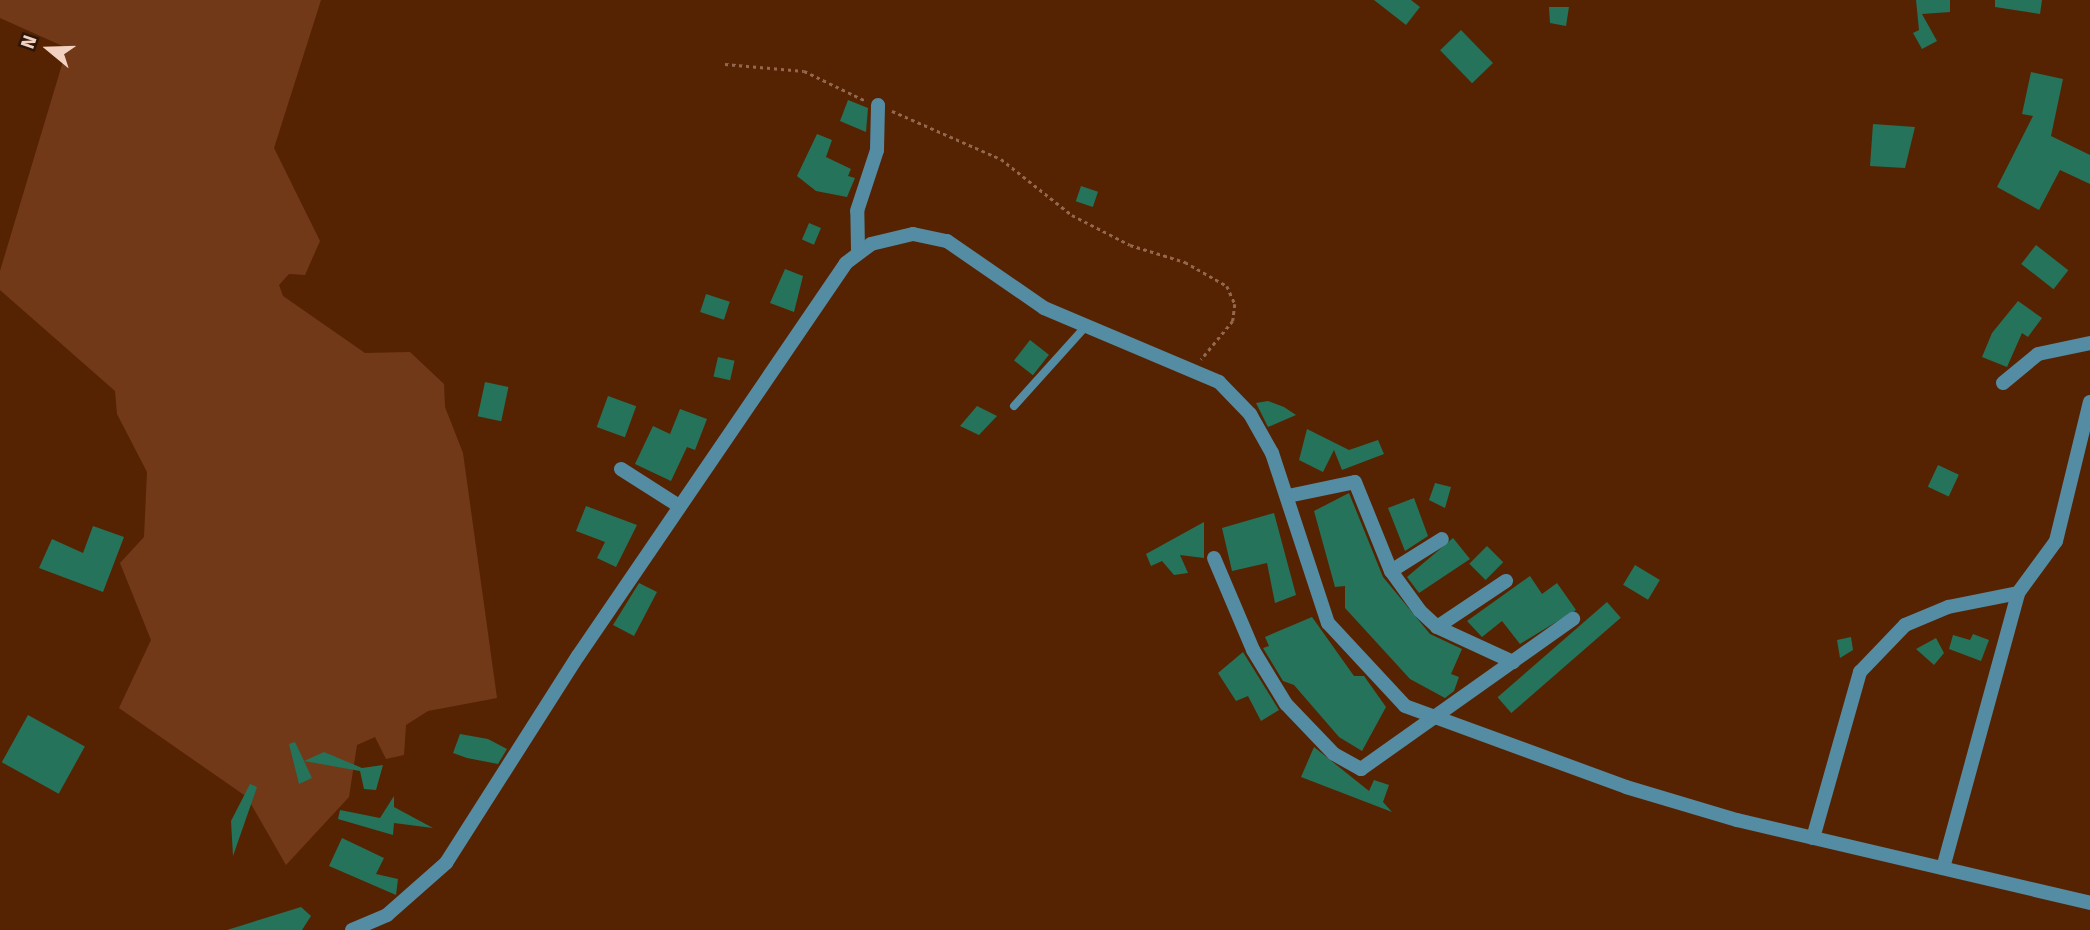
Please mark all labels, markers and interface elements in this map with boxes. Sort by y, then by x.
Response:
north arrow [14,14,84,84]
text: N [16,32,42,52]

